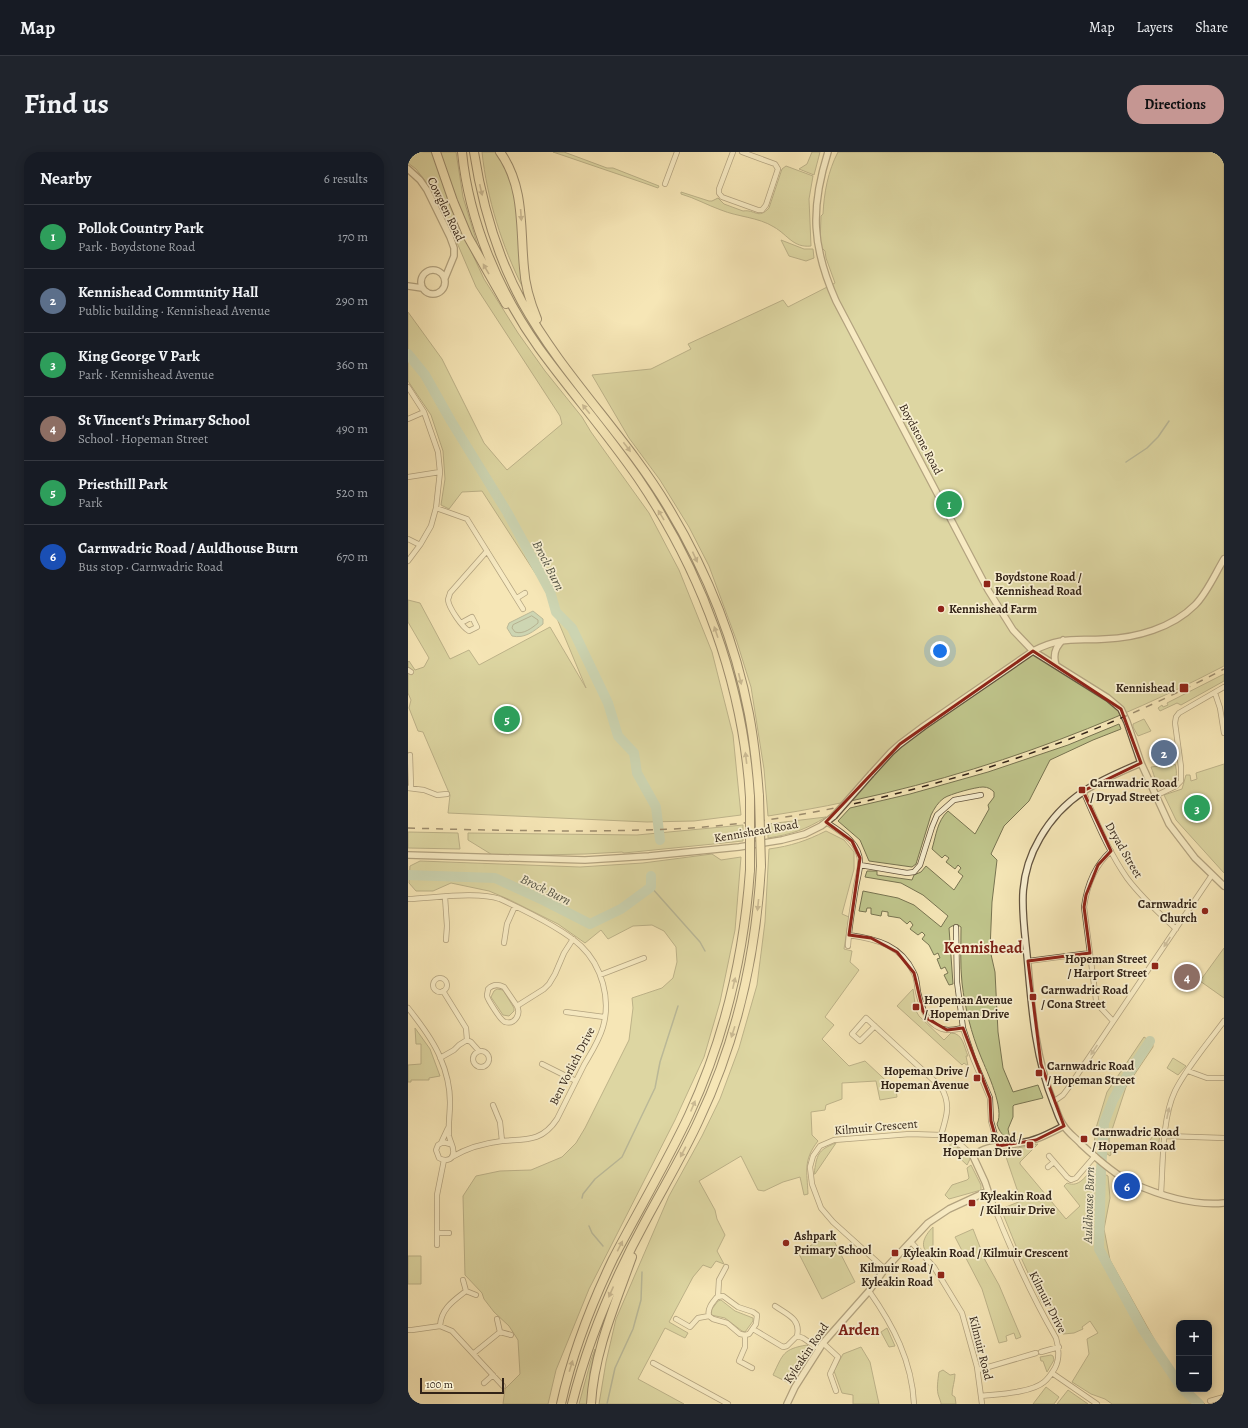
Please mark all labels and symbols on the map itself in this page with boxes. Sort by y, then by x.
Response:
street label: Cowglen Road [424,174,469,244]
one-way arrow [479,184,485,197]
one-way arrow [518,208,525,221]
one-way arrow [482,263,489,275]
street label: Boydstone Road [896,401,947,478]
one-way arrow [581,403,590,414]
one-way arrow [623,441,631,452]
pin: 1 [936,489,962,519]
one-way arrow [658,509,665,521]
water label: Brock Burn [529,537,568,593]
one-way arrow [692,551,698,563]
place label: Boydstone Road / Kennishead Road [995,569,1083,599]
marker: Boydstone Road / Kennishead Road [982,579,992,589]
place label: Kennishead Farm [949,601,1037,617]
marker: Kennishead Farm [936,604,946,614]
one-way arrow [713,626,719,638]
your location [930,641,950,661]
one-way arrow [738,673,744,685]
place label: Kennishead [1116,680,1176,696]
marker: Kennishead [1178,682,1190,694]
pin: 5 [494,704,520,734]
pin: 2 [1151,738,1177,768]
one-way arrow [743,752,749,764]
place label: Carnwadric Road / Dryad Street [1090,775,1178,805]
marker: Carnwadric Road / Dryad Street [1077,785,1087,795]
pin: 3 [1184,793,1210,823]
street label: Kennishead Road [713,816,800,846]
street label: Dryad Street [1101,819,1147,881]
water label: Brock Burn [518,870,574,909]
place label: Carnwadric Church [1138,896,1197,926]
one-way arrow [755,899,761,911]
marker: Carnwadric Church [1200,906,1210,916]
district label: Kennishead [944,937,1023,959]
one-way arrow [1163,937,1171,947]
place label: Hopeman Street / Harport Street [1065,951,1147,981]
marker: Hopeman Street / Harport Street [1150,961,1160,971]
pin: 4 [1174,962,1200,992]
one-way arrow [732,977,738,989]
place label: Carnwadric Road / Cona Street [1041,982,1129,1012]
place label: Hopeman Avenue / Hopeman Drive [924,992,1013,1022]
marker: Carnwadric Road / Cona Street [1028,992,1038,1002]
marker: Hopeman Avenue / Hopeman Drive [911,1002,921,1012]
street label: Ben Vorlich Drive [545,1024,599,1108]
one-way arrow [730,1027,736,1039]
one-way arrow [1090,1044,1098,1055]
place label: Carnwadric Road / Hopeman Street [1047,1058,1135,1088]
place label: Hopeman Drive / Hopeman Avenue [880,1063,969,1093]
marker: Carnwadric Road / Hopeman Street [1034,1068,1044,1078]
marker: Hopeman Drive / Hopeman Avenue [972,1073,982,1083]
one-way arrow [690,1101,696,1112]
one-way arrow [1166,1107,1172,1119]
street label: Kilmuir Crescent [834,1115,918,1139]
place label: Carnwadric Road / Hopeman Road [1092,1124,1180,1154]
place label: Hopeman Road / Hopeman Drive [939,1130,1022,1160]
marker: Carnwadric Road / Hopeman Road [1079,1134,1089,1144]
marker: Hopeman Road / Hopeman Drive [1025,1140,1035,1150]
one-way arrow [679,1146,686,1158]
water label: Auldhouse Burn [1079,1166,1098,1245]
pin: 6 [1114,1171,1140,1201]
place label: Kyleakin Road / Kilmuir Drive [980,1188,1056,1218]
marker: Kyleakin Road / Kilmuir Drive [967,1198,977,1208]
place label: Ashpark Primary School [793,1228,872,1258]
marker: Ashpark Primary School [781,1238,791,1248]
one-way arrow [617,1240,624,1252]
place label: Kyleakin Road / Kilmuir Crescent [903,1245,1068,1261]
marker: Kyleakin Road / Kilmuir Crescent [890,1248,900,1258]
place label: Kilmuir Road / Kyleakin Road [860,1260,934,1290]
street label: Kilmuir Drive [1026,1268,1070,1336]
marker: Kilmuir Road / Kyleakin Road [936,1270,946,1280]
one-way arrow [607,1287,613,1299]
street label: Kilmuir Road [965,1314,997,1382]
street label: Kyleakin Road [780,1319,832,1386]
district label: Arden [837,1319,880,1341]
one-way arrow [568,1360,574,1372]
scale bar [420,1376,504,1395]

